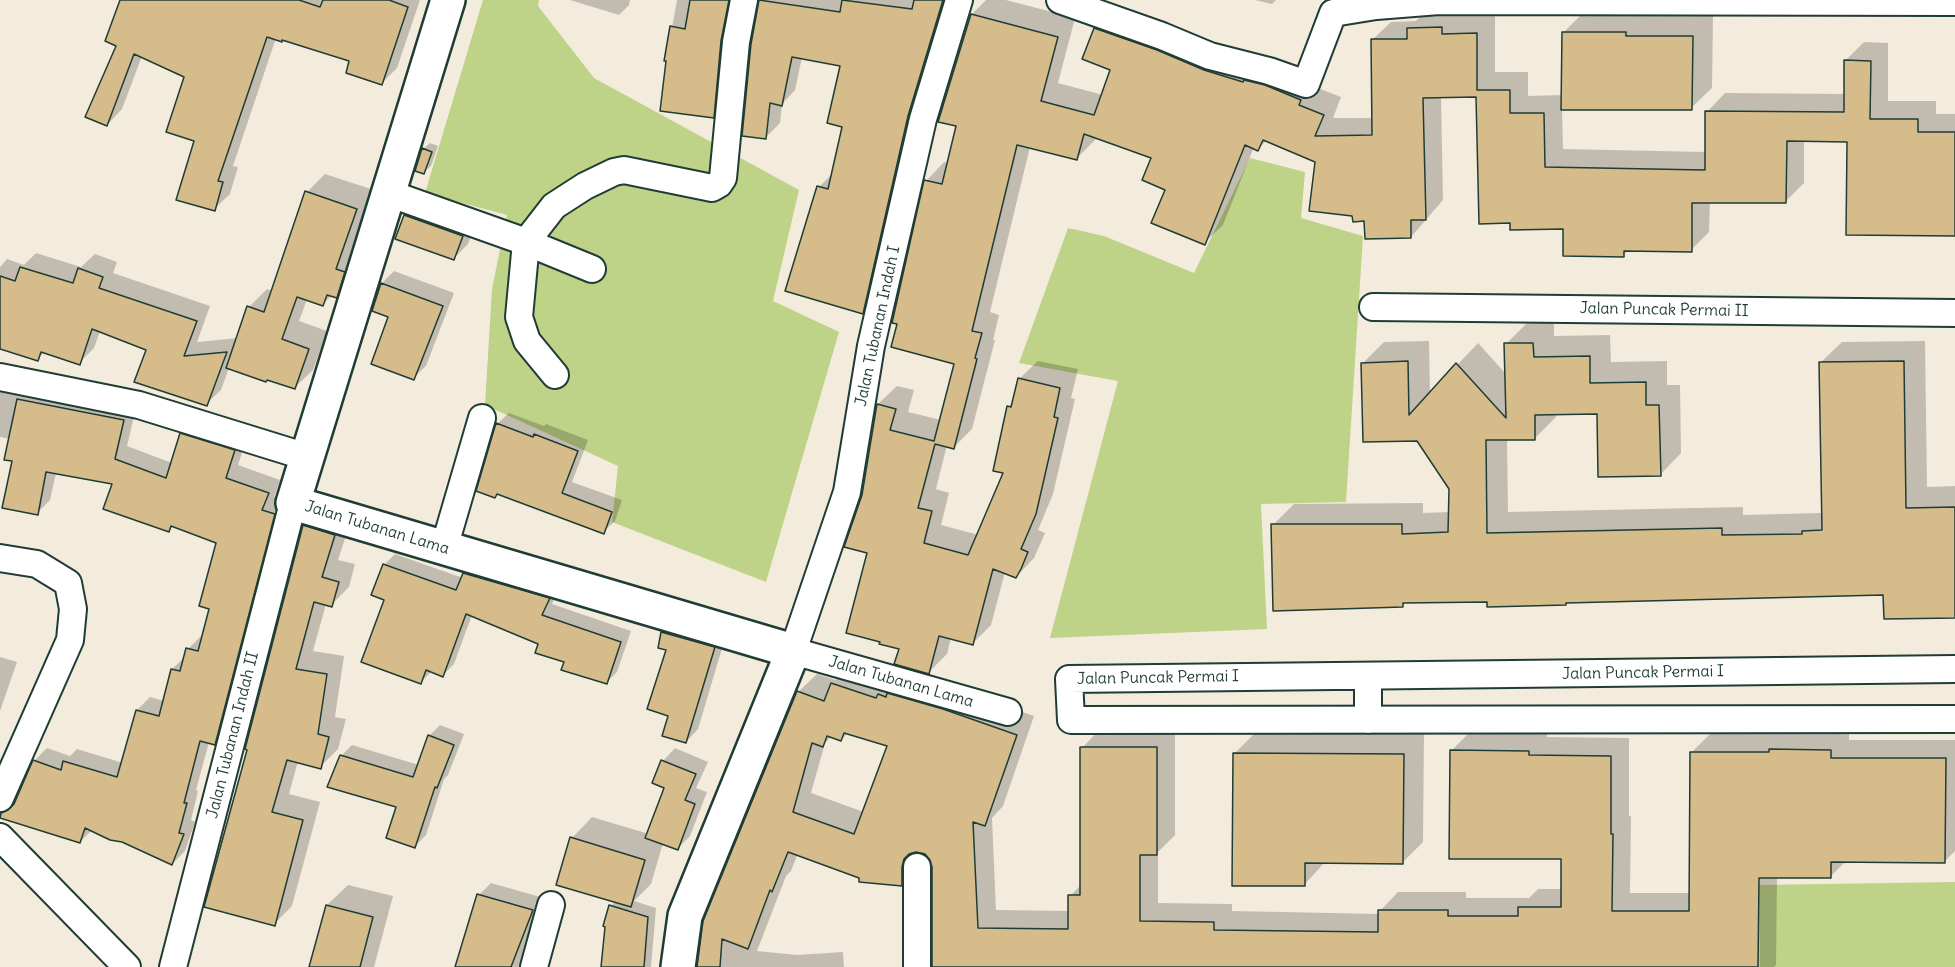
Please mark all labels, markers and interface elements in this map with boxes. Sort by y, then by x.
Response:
street label: Jalan Tubanan Indah I [852,244,904,408]
street label: Jalan Puncak Permai II [1579,299,1749,321]
street label: Jalan Tubanan Lama [302,497,452,559]
street label: Jalan Tubanan Indah II [203,650,263,820]
street label: Jalan Tubanan Lama [826,652,976,712]
street label: Jalan Puncak Permai I [1562,662,1724,684]
street label: Jalan Puncak Permai I [1077,667,1239,689]

